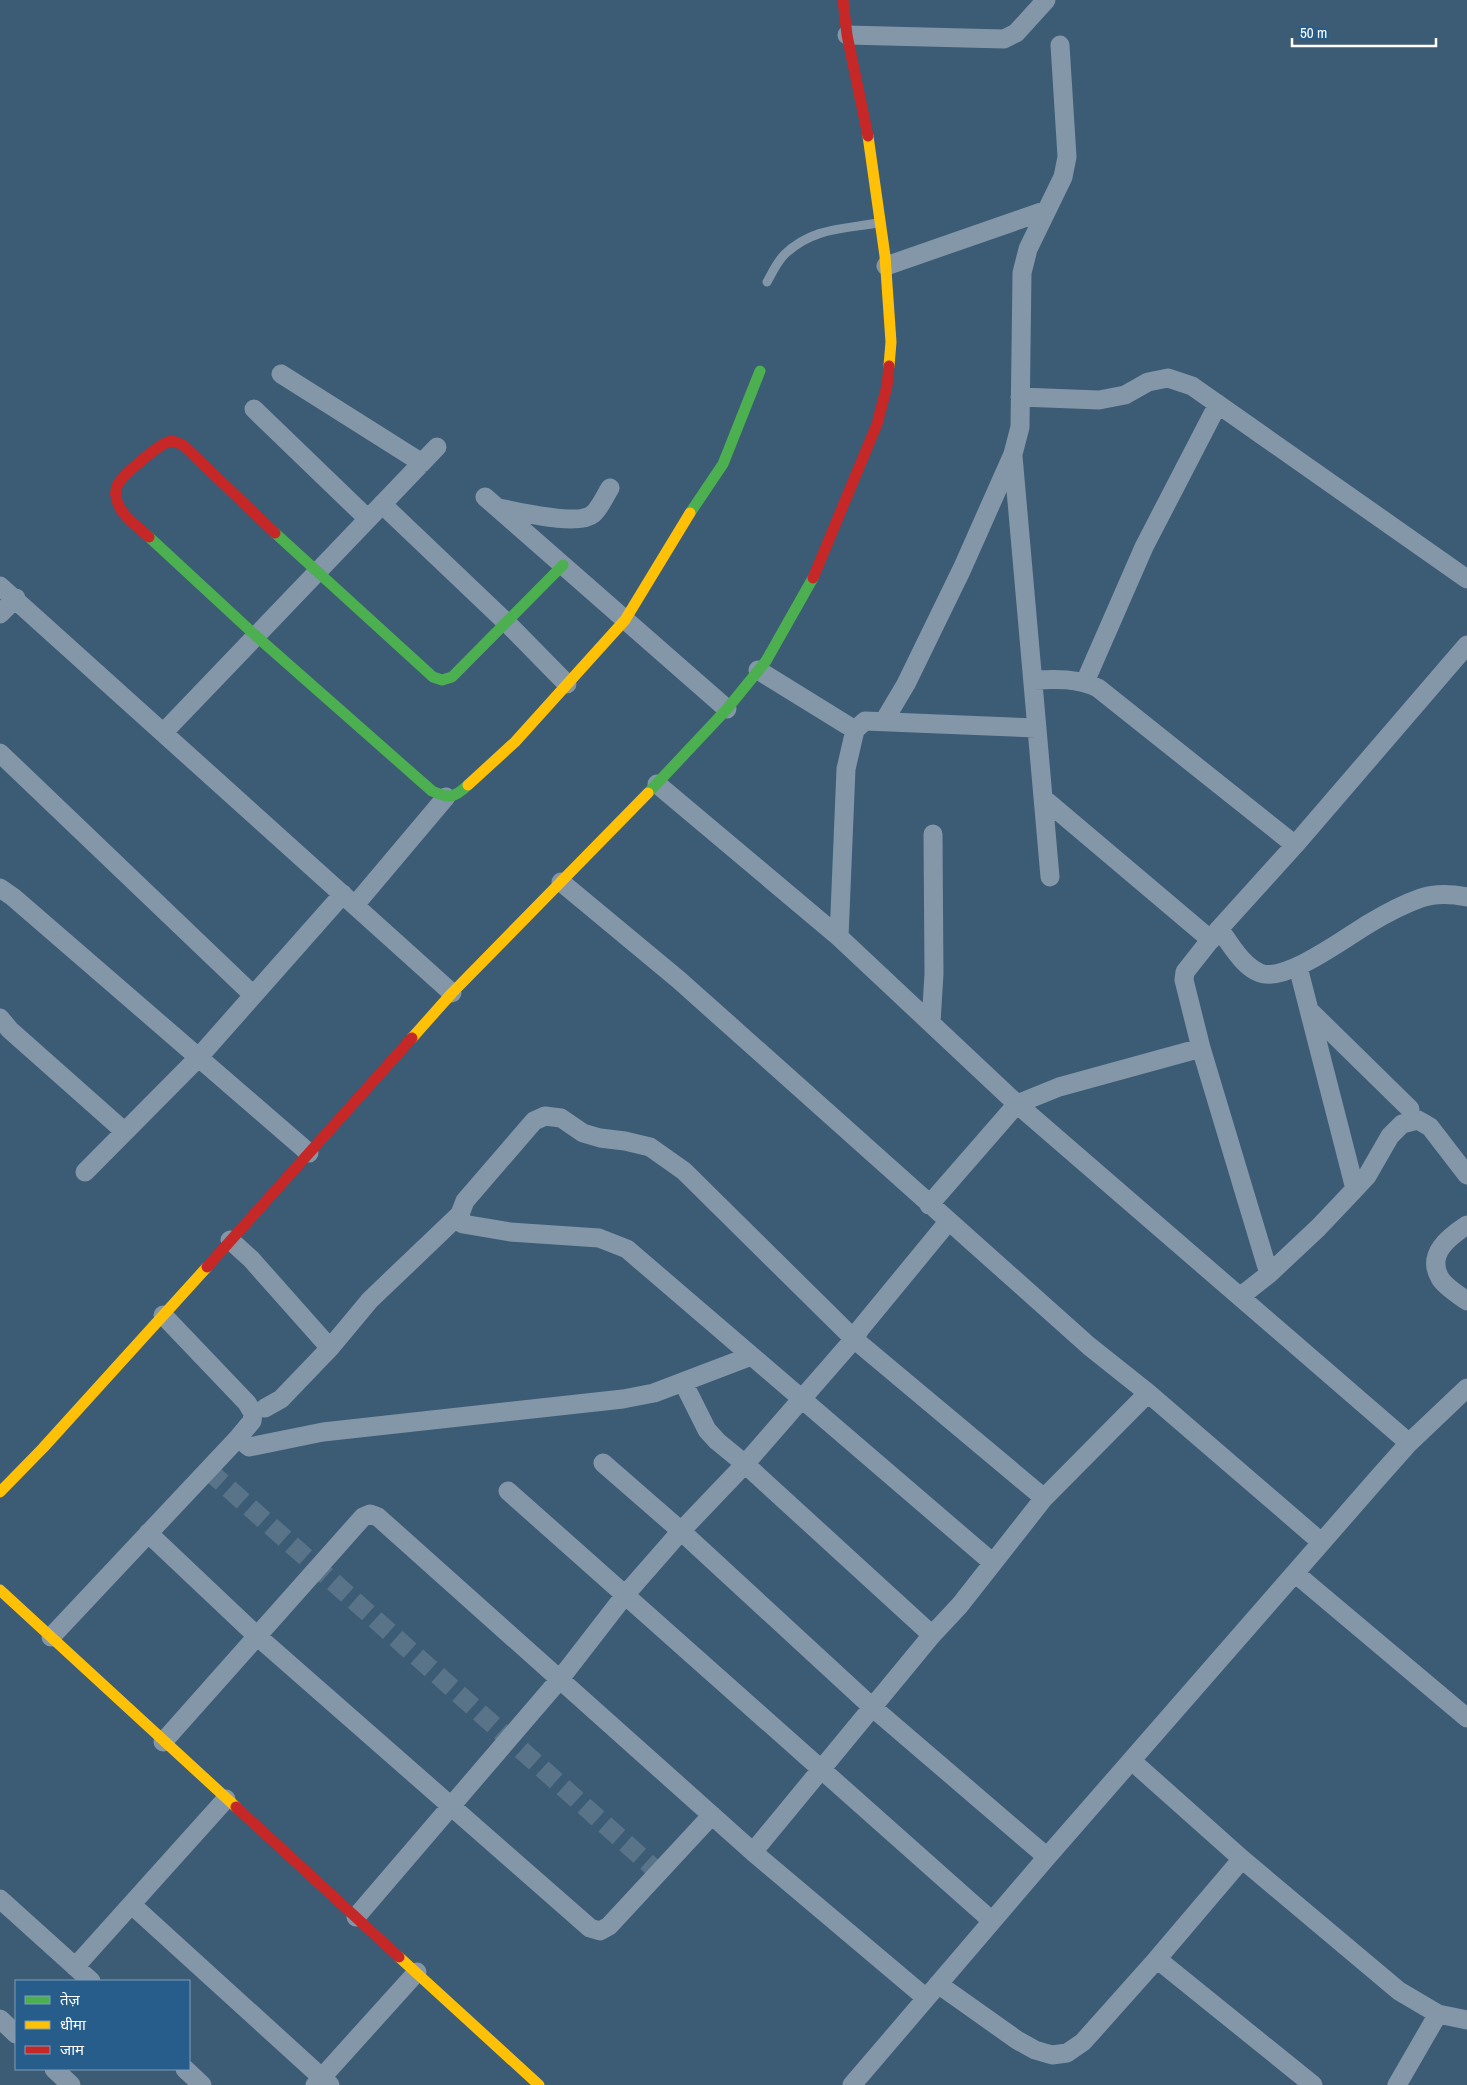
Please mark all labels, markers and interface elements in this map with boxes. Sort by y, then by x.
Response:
scale bar [1292,15,1436,47]
text: 50 m [1300,22,1327,43]
legend [15,1980,190,2070]
text: तेज़ [60,1989,81,2010]
text: धीमा [60,2014,87,2035]
text: जाम [60,2039,85,2060]

